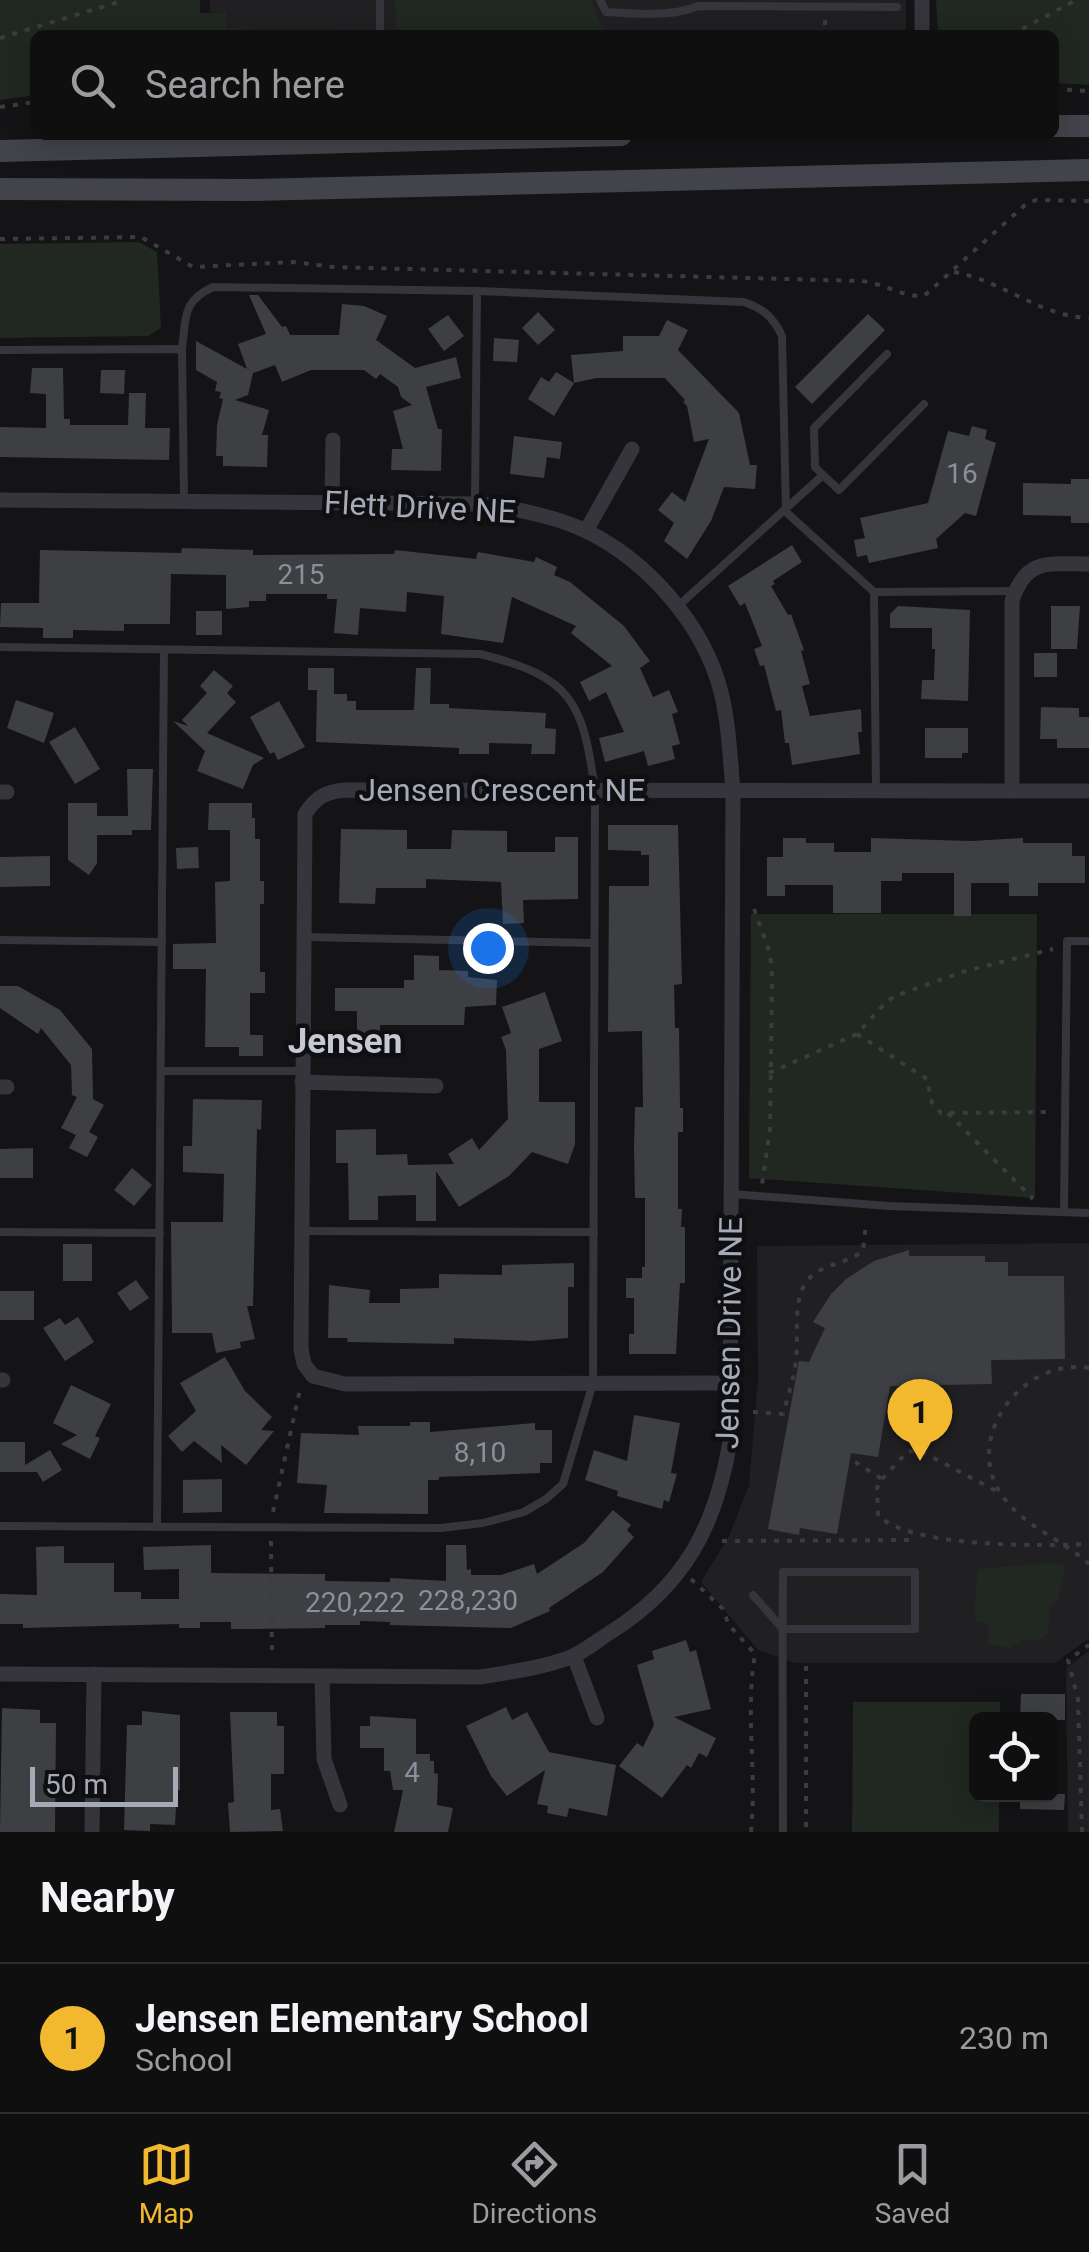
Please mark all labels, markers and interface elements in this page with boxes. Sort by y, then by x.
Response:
search box [30,30,1059,140]
icon: search [65,58,120,113]
text: Search here [145,63,345,107]
house number: 16 [946,457,978,490]
street label: Flett Drive NE [323,483,517,531]
house number: 215 [277,558,325,591]
street label: Jensen Crescent NE [358,771,646,809]
your location [463,923,514,974]
district label: Jensen [288,1021,402,1062]
street label: Jensen Drive NE [708,1217,750,1449]
pin: 1 [888,1378,952,1461]
house number: 8,10 [454,1436,506,1469]
house number: 228,230 [418,1584,518,1617]
house number: 220,222 [305,1586,405,1619]
map controls [969,1712,1059,1802]
button: locate [969,1712,1059,1802]
house number: 4 [404,1756,420,1789]
scale bar [30,1762,178,1806]
text: 50 m [45,1768,108,1801]
text: Nearby [40,1873,175,1922]
text: Jensen Elementary School [135,1997,589,2041]
text: 1 [63,2019,82,2057]
text: 230 m [959,2019,1049,2057]
text: School [135,2041,233,2079]
tab: Map [139,2137,194,2230]
tab: Directions [471,2137,597,2230]
tab: Saved [875,2137,950,2230]

